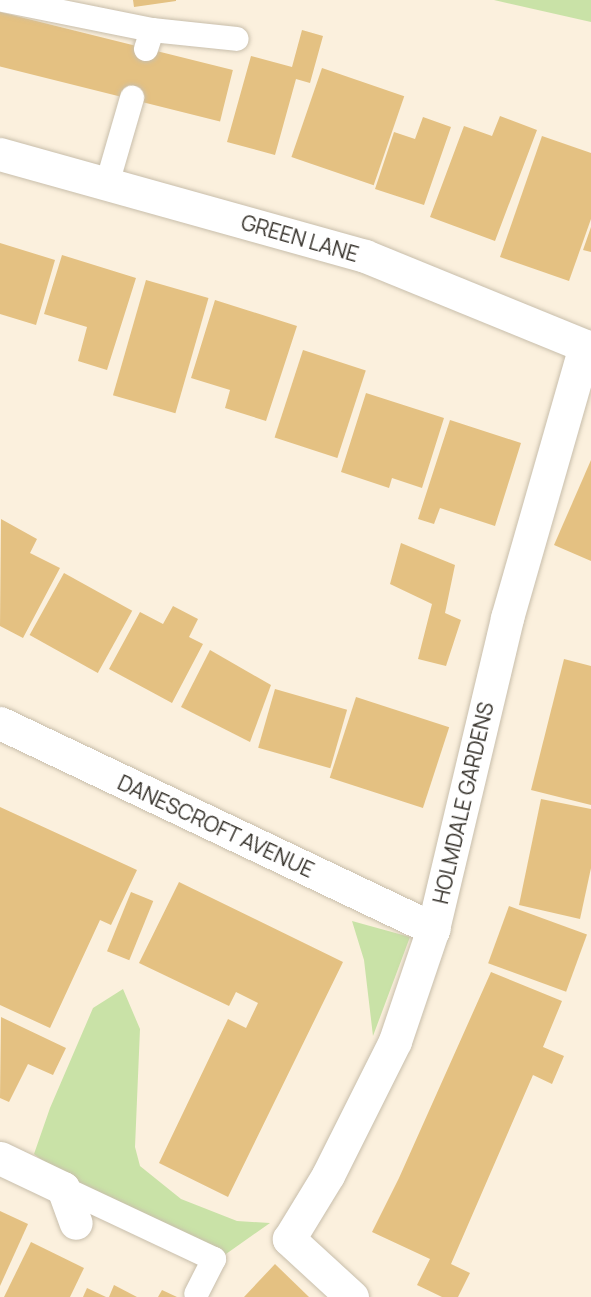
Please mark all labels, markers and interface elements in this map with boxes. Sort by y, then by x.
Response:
street label: GREEN LANE [238,209,362,267]
street label: HOLMDALE GARDENS [428,700,498,906]
street label: DANESCROFT AVENUE [114,769,318,883]

